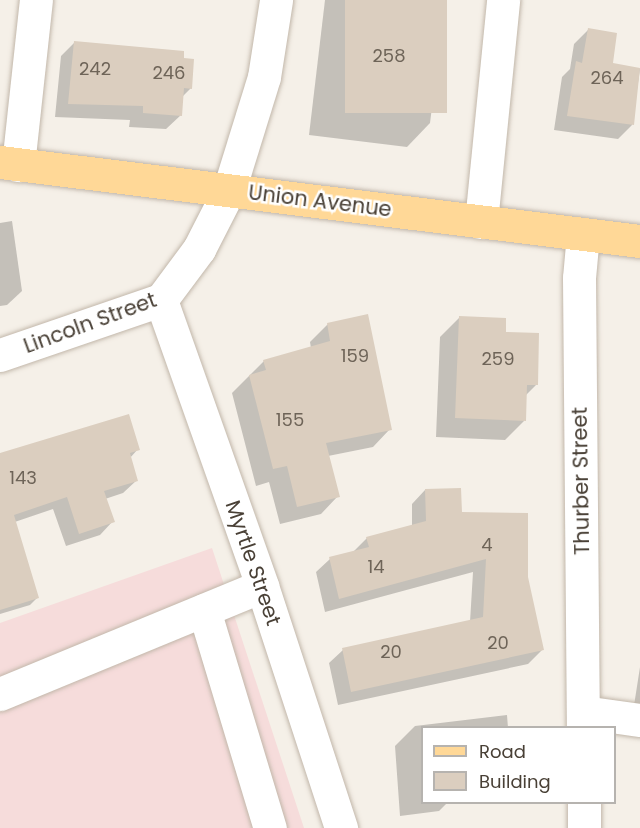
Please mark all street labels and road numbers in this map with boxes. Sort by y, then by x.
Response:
street label: Union Avenue [247,180,393,222]
street label: Lincoln Street [20,287,160,359]
street label: Thurber Street [567,407,595,555]
street label: Myrtle Street [220,497,286,629]

